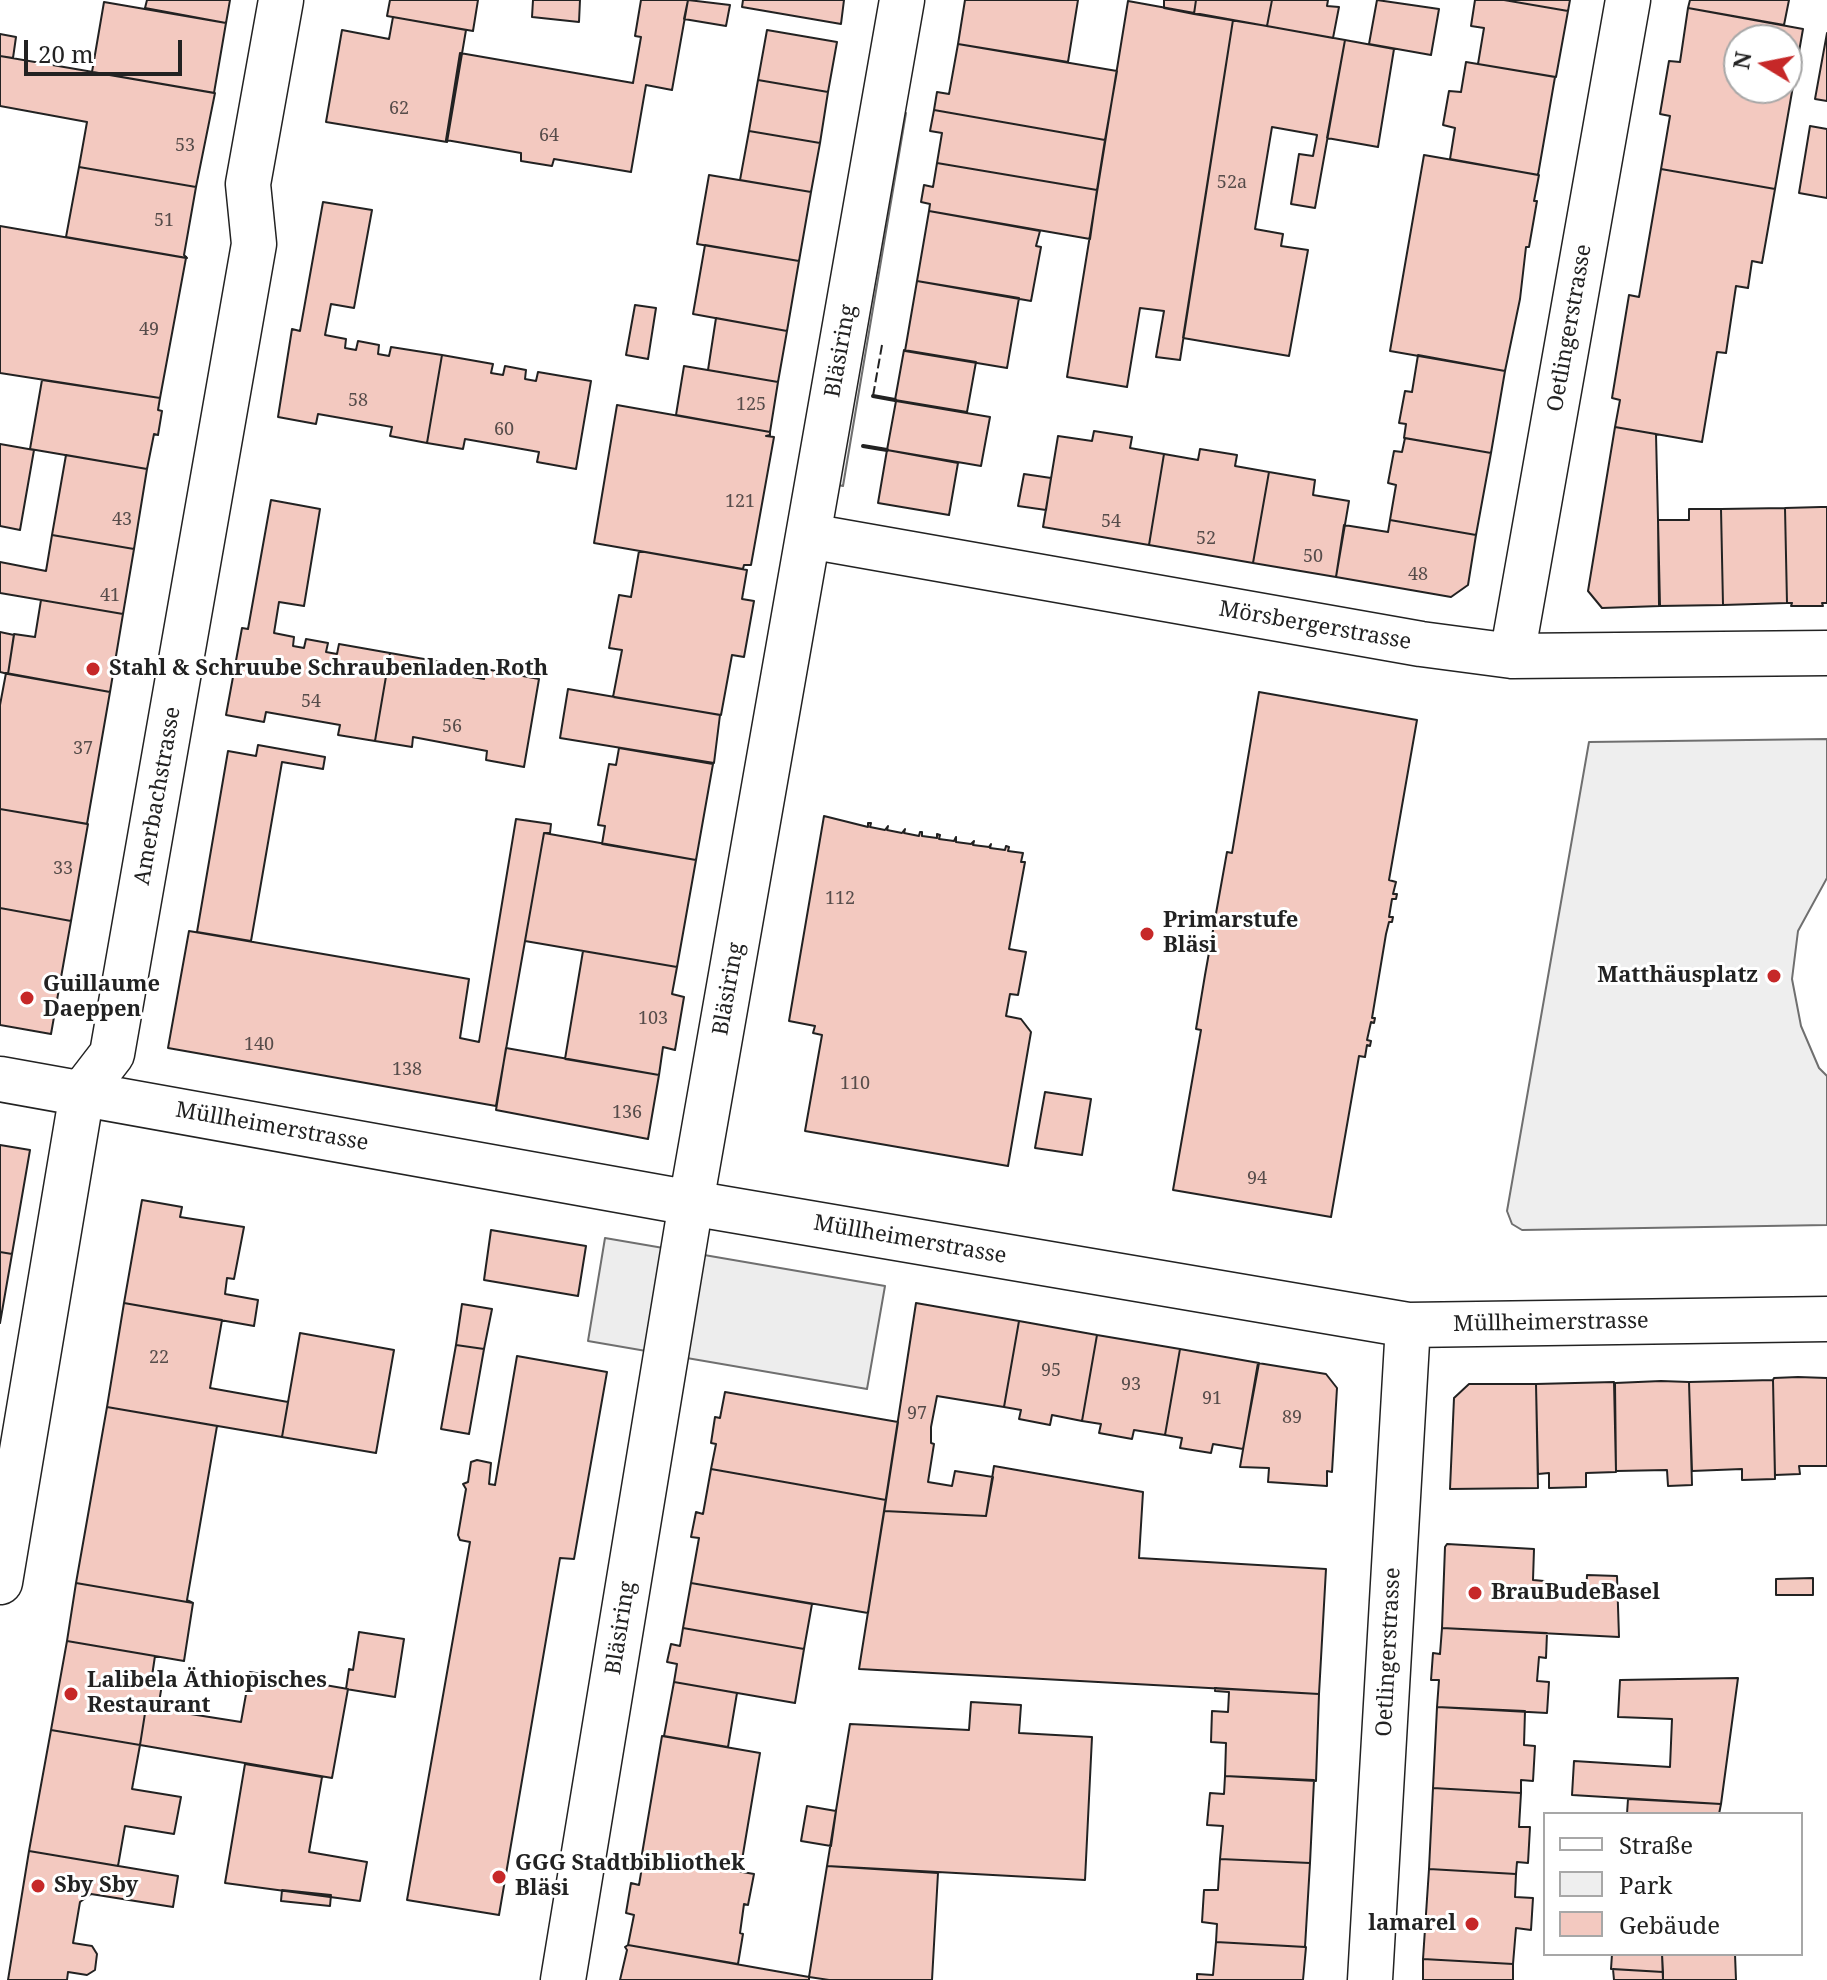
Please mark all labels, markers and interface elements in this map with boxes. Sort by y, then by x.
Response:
scale bar [28,24,186,74]
north arrow [1723,24,1803,104]
text: 20 m [38,37,94,70]
text: N [1725,49,1758,71]
house number: 62 [389,98,409,120]
house number: 64 [539,125,559,147]
house number: 53 [175,135,195,157]
house number: 52a [1217,172,1247,194]
house number: 51 [154,210,174,232]
street label: Oetlingerstrasse [1542,242,1598,414]
street label: Bläsiring [820,302,862,400]
house number: 49 [139,319,159,341]
house number: 58 [348,390,368,412]
house number: 125 [736,394,766,416]
house number: 60 [494,419,514,441]
house number: 121 [725,491,755,513]
house number: 43 [112,509,132,531]
house number: 54 [1101,511,1121,533]
house number: 52 [1196,528,1216,550]
house number: 50 [1303,546,1323,568]
house number: 48 [1408,564,1428,586]
house number: 41 [100,585,120,607]
street label: Mörsbergerstrasse [1217,596,1413,656]
place label: Stahl & Schruube Schraubenladen Roth [109,656,548,682]
marker: Stahl & Schruube Schraubenladen Roth [84,660,102,678]
house number: 54 [301,691,321,713]
street label: Amerbachstrasse [129,705,187,887]
house number: 56 [442,716,462,738]
house number: 37 [73,738,93,760]
house number: 33 [53,858,73,880]
house number: 112 [825,888,855,910]
place label: Primarstufe Bläsi [1163,908,1298,960]
marker: Primarstufe Bläsi [1138,925,1156,943]
street label: Bläsiring [708,940,750,1038]
place label: Matthäusplatz [1597,963,1758,989]
marker: Matthäusplatz [1765,967,1783,985]
place label: Guillaume Daeppen [43,972,160,1024]
marker: Guillaume Daeppen [18,989,36,1007]
house number: 103 [638,1008,668,1030]
house number: 140 [244,1034,274,1056]
house number: 138 [392,1059,422,1081]
house number: 110 [840,1073,870,1095]
street label: Müllheimerstrasse [173,1097,371,1157]
house number: 136 [612,1102,642,1124]
house number: 94 [1247,1168,1267,1190]
street label: Müllheimerstrasse [811,1210,1009,1270]
street label: Müllheimerstrasse [1453,1308,1649,1338]
house number: 22 [149,1347,169,1369]
house number: 95 [1041,1360,1061,1382]
house number: 93 [1121,1374,1141,1396]
house number: 91 [1202,1388,1222,1410]
house number: 97 [907,1403,927,1425]
house number: 89 [1282,1407,1302,1429]
street label: Oetlingerstrasse [1371,1567,1407,1737]
street label: Bläsiring [601,1580,641,1676]
place label: BrauBudeBasel [1491,1580,1660,1606]
marker: BrauBudeBasel [1466,1584,1484,1602]
place label: Lalibela Äthiopisches Restaurant [87,1668,327,1720]
marker: Lalibela Äthiopisches Restaurant [62,1685,80,1703]
legend [1543,1812,1803,1956]
text: Straße [1619,1828,1693,1861]
place label: GGG Stadtbibliothek Bläsi [515,1851,745,1902]
marker: GGG Stadtbibliothek Bläsi [490,1868,508,1886]
text: Park [1619,1868,1672,1901]
place label: Sby Sby [54,1873,138,1899]
marker: Sby Sby [29,1877,47,1895]
text: Gebäude [1619,1908,1720,1941]
place label: lamarel [1368,1911,1456,1937]
marker: lamarel [1463,1915,1481,1933]

